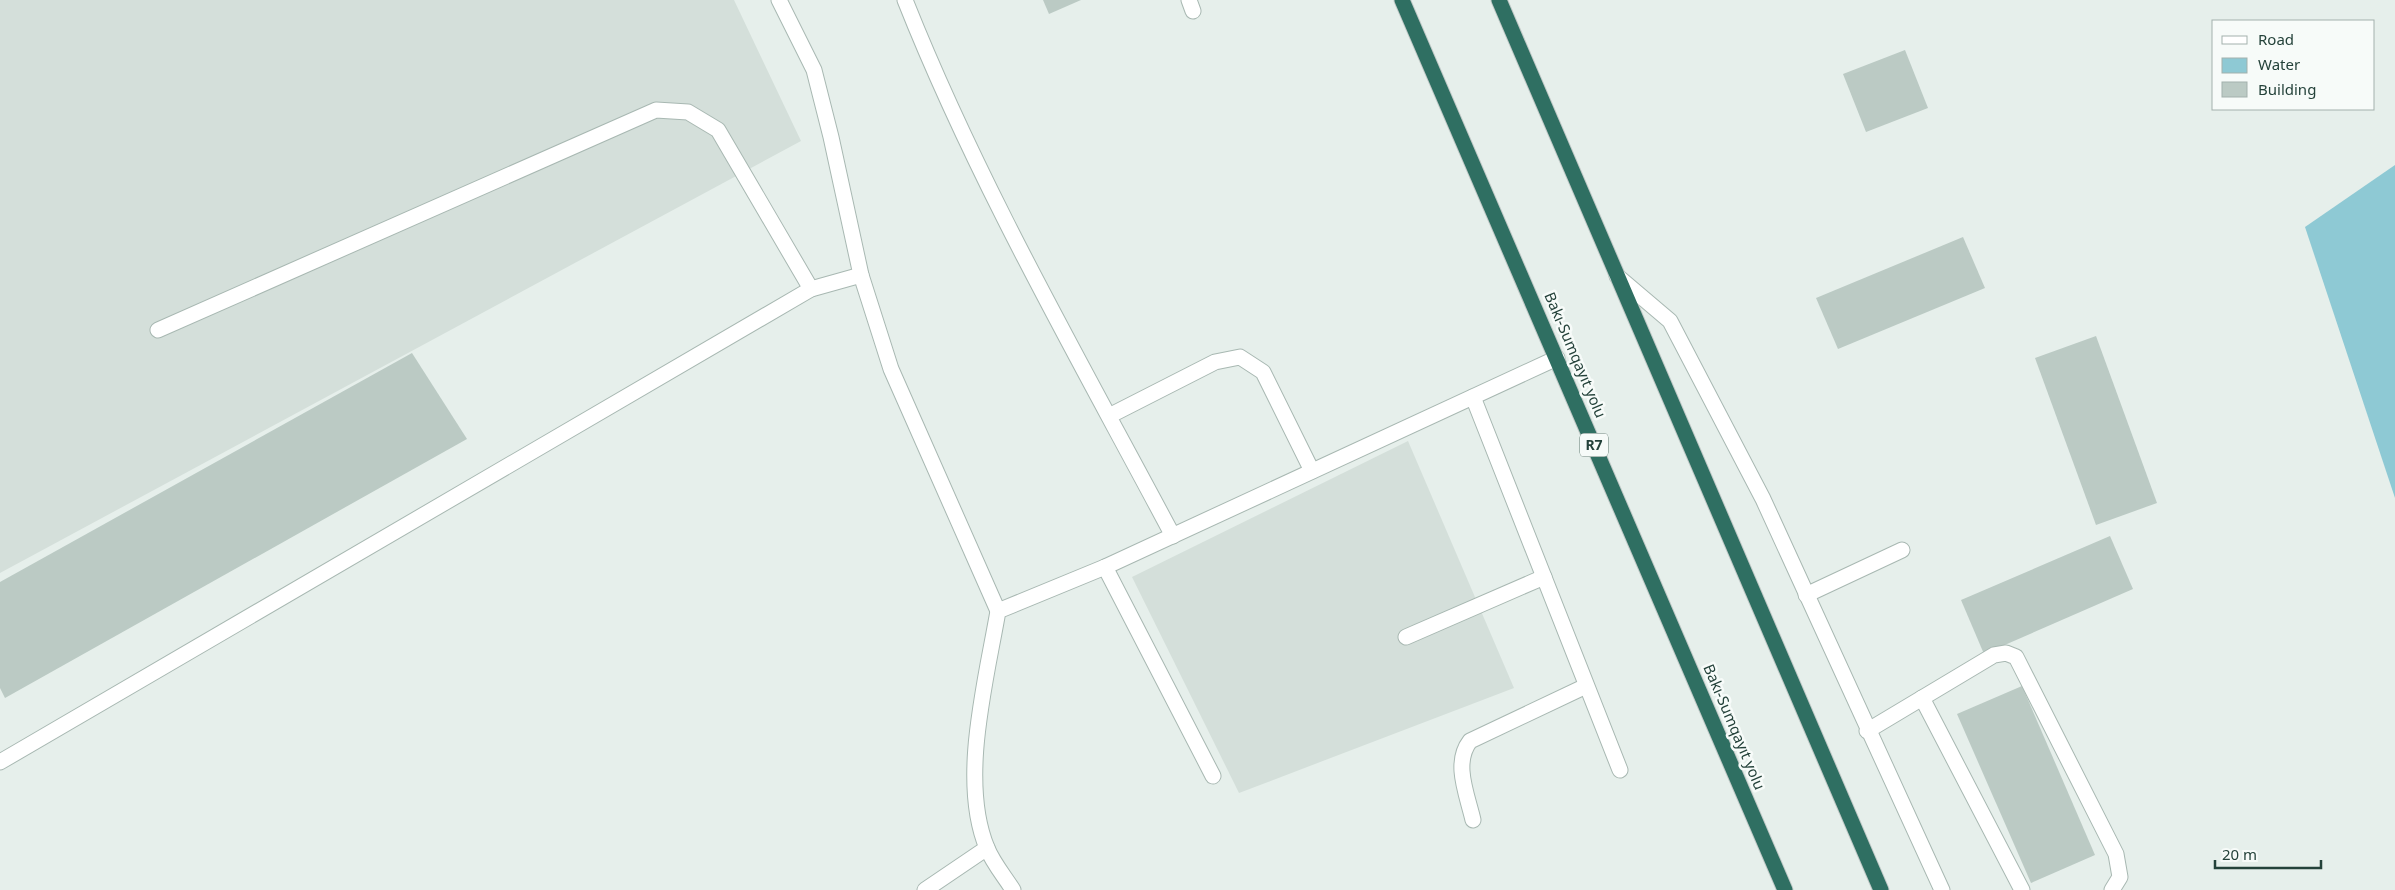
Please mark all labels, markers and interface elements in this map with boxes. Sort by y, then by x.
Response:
legend [2212,20,2375,110]
text: Road [2258,29,2294,49]
text: Water [2258,54,2300,74]
text: Building [2258,79,2316,99]
street label: Bakı-Sumqayıt yolu [1540,289,1611,421]
road number: R7 [1580,434,1608,456]
street label: Bakı-Sumqayıt yolu [1699,661,1770,793]
scale bar [2215,838,2321,870]
text: 20 m [2222,844,2257,864]

